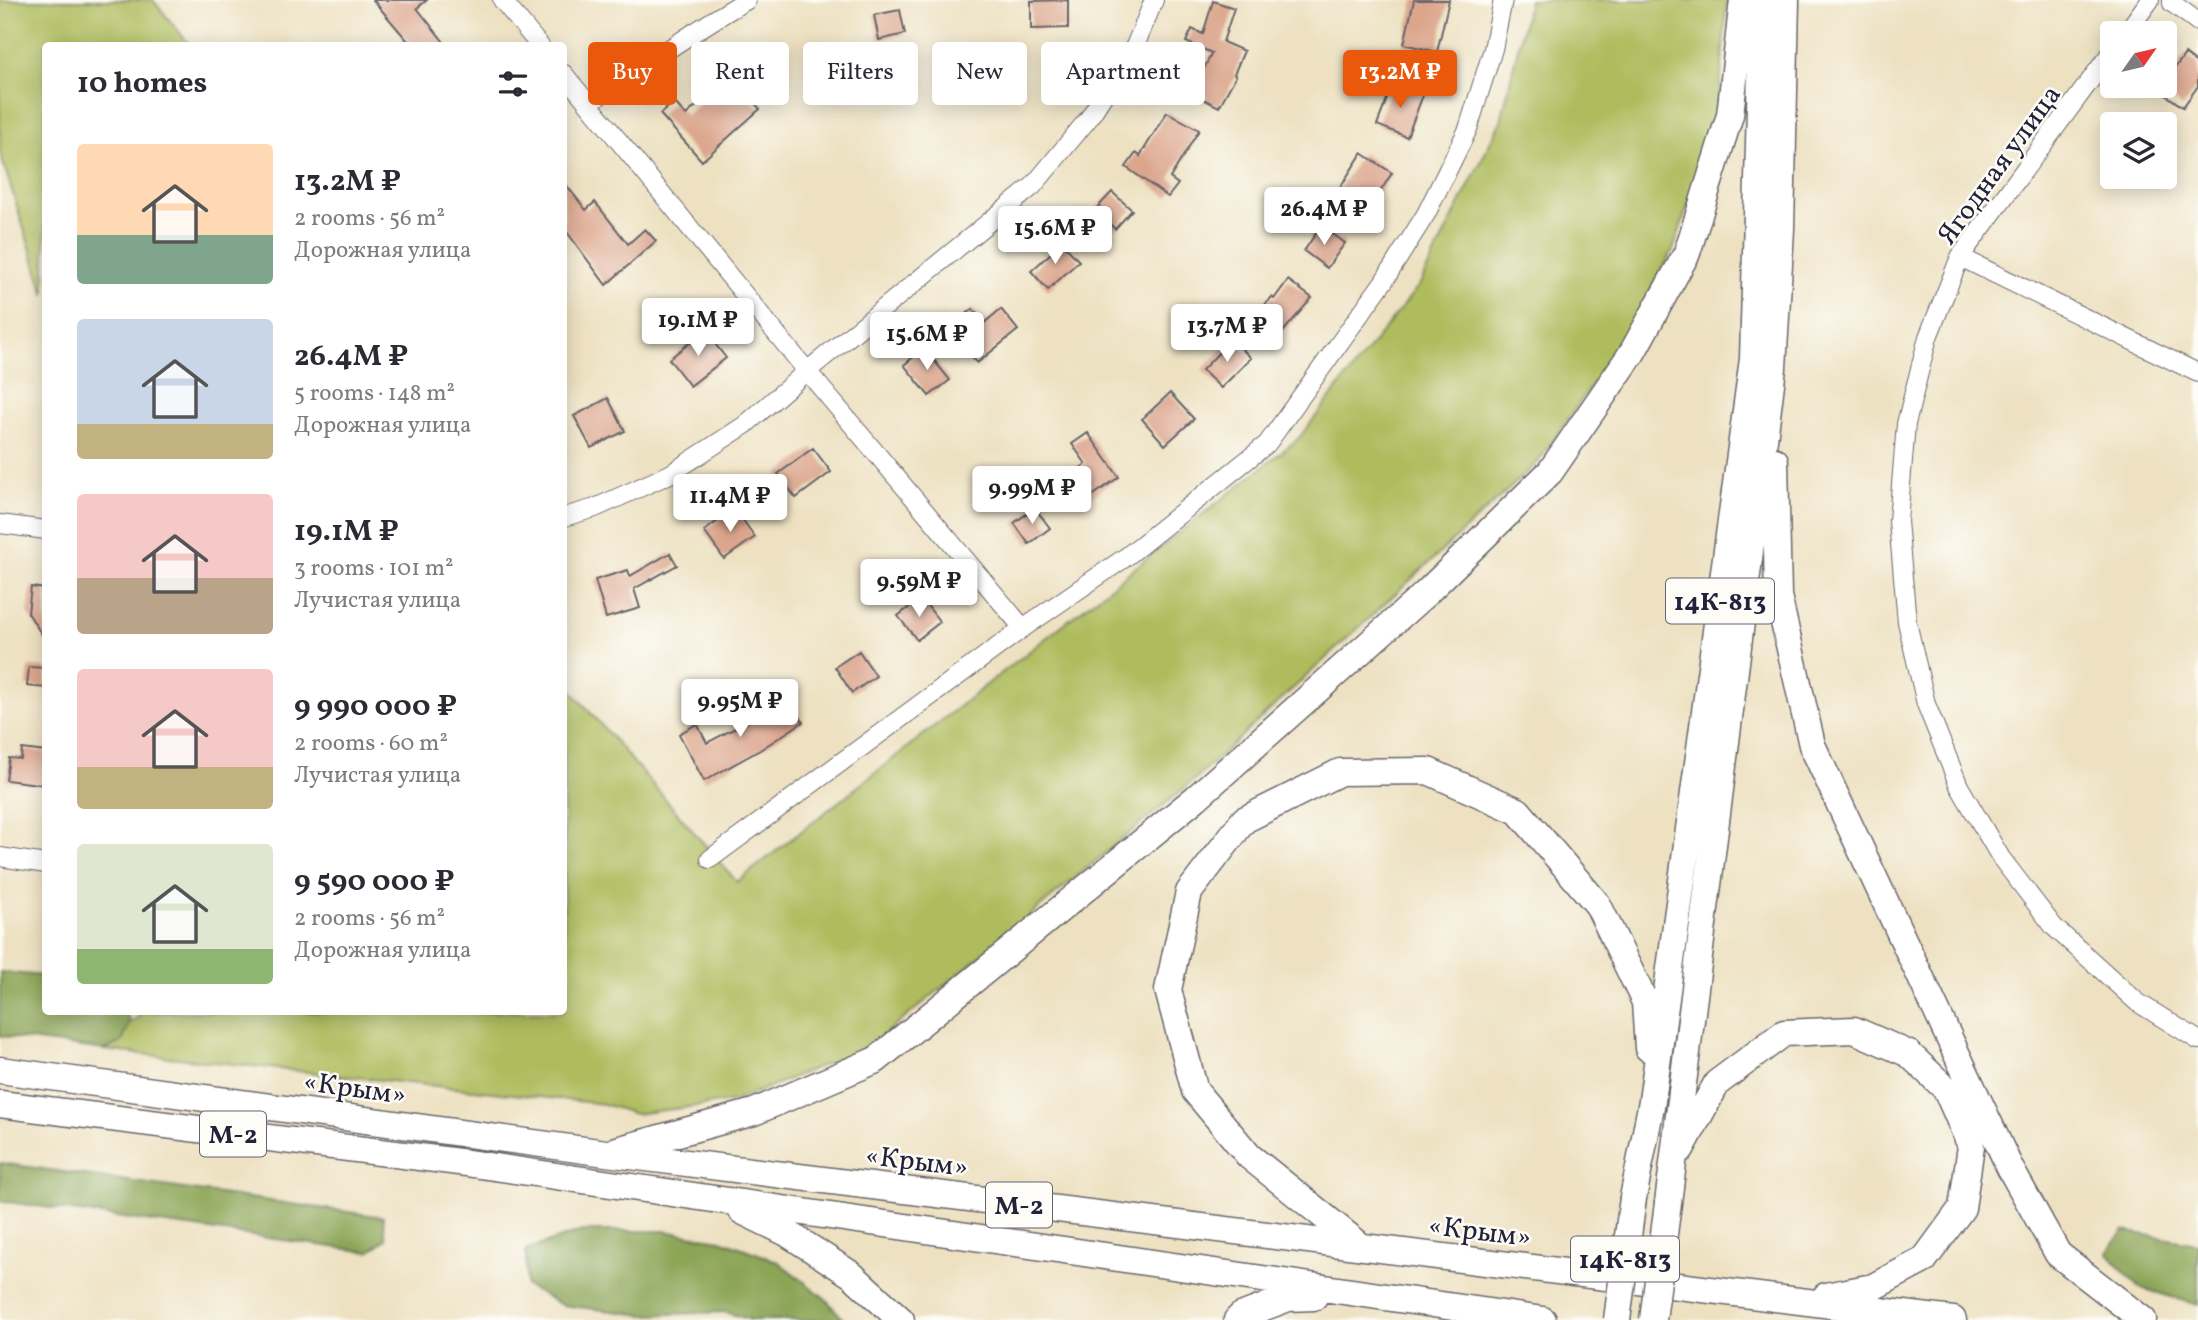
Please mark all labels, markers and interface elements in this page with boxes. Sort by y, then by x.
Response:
north arrow [2100,21,2177,98]
map controls [2100,21,2177,189]
chip: Buy [588,42,677,105]
chip: Rent [691,42,789,105]
chip: Filters [803,42,918,105]
chip: New [932,42,1027,105]
chip: Apartment [1041,42,1205,105]
pin: 13.2M ₽ [1335,50,1465,110]
text: 13.2M ₽ [1359,57,1441,89]
text: 10 homes [77,63,207,105]
icon: filters [494,65,532,103]
street label: Ягодная улица [1929,78,2071,253]
button: layers [2100,112,2177,189]
text: 13.2M ₽ [294,161,401,203]
icon: home [133,172,217,256]
pin: 26.4M ₽ [1259,188,1389,247]
text: 26.4M ₽ [1280,194,1368,226]
text: 2 rooms · 56 m² [294,203,445,235]
pin: 15.6M ₽ [990,206,1120,266]
text: 15.6M ₽ [1014,213,1096,245]
text: Дорожная улица [294,235,472,267]
pin: 19.1M ₽ [633,298,763,358]
pin: 13.7M ₽ [1162,304,1292,364]
text: 19.1M ₽ [658,305,738,337]
text: 13.7M ₽ [1187,311,1267,343]
pin: 15.6M ₽ [862,312,992,372]
text: 15.6M ₽ [886,319,968,351]
text: 26.4M ₽ [294,336,408,378]
icon: home [133,347,217,431]
text: 5 rooms · 148 m² [294,378,455,410]
text: Дорожная улица [294,410,472,442]
pin: 9.99M ₽ [967,466,1097,526]
text: 9.99M ₽ [988,473,1076,505]
pin: 11.4M ₽ [665,475,795,534]
text: 11.4M ₽ [689,481,771,513]
text: 19.1M ₽ [294,511,399,553]
icon: home [133,522,217,606]
text: 3 rooms · 101 m² [294,553,454,585]
pin: 9.59M ₽ [854,560,984,619]
text: 9.59M ₽ [876,566,962,598]
road number: 14К-813 [1666,579,1774,624]
text: Лучистая улица [294,585,461,617]
pin: 9.95M ₽ [675,680,805,739]
text: 9 990 000 ₽ [294,686,457,728]
text: 9.95M ₽ [697,686,783,718]
icon: home [133,697,217,781]
text: 2 rooms · 60 m² [294,728,448,760]
text: Лучистая улица [294,760,461,792]
text: 9 590 000 ₽ [294,861,455,903]
icon: home [133,872,217,956]
text: 2 rooms · 56 m² [294,903,445,935]
text: Дорожная улица [294,935,472,967]
street label: «Крым» [301,1063,408,1116]
road number: М-2 [200,1112,266,1156]
street label: «Крым» [863,1137,970,1188]
road number: М-2 [986,1182,1052,1228]
street label: «Крым» [1426,1207,1533,1258]
road number: 14К-813 [1571,1236,1679,1282]

